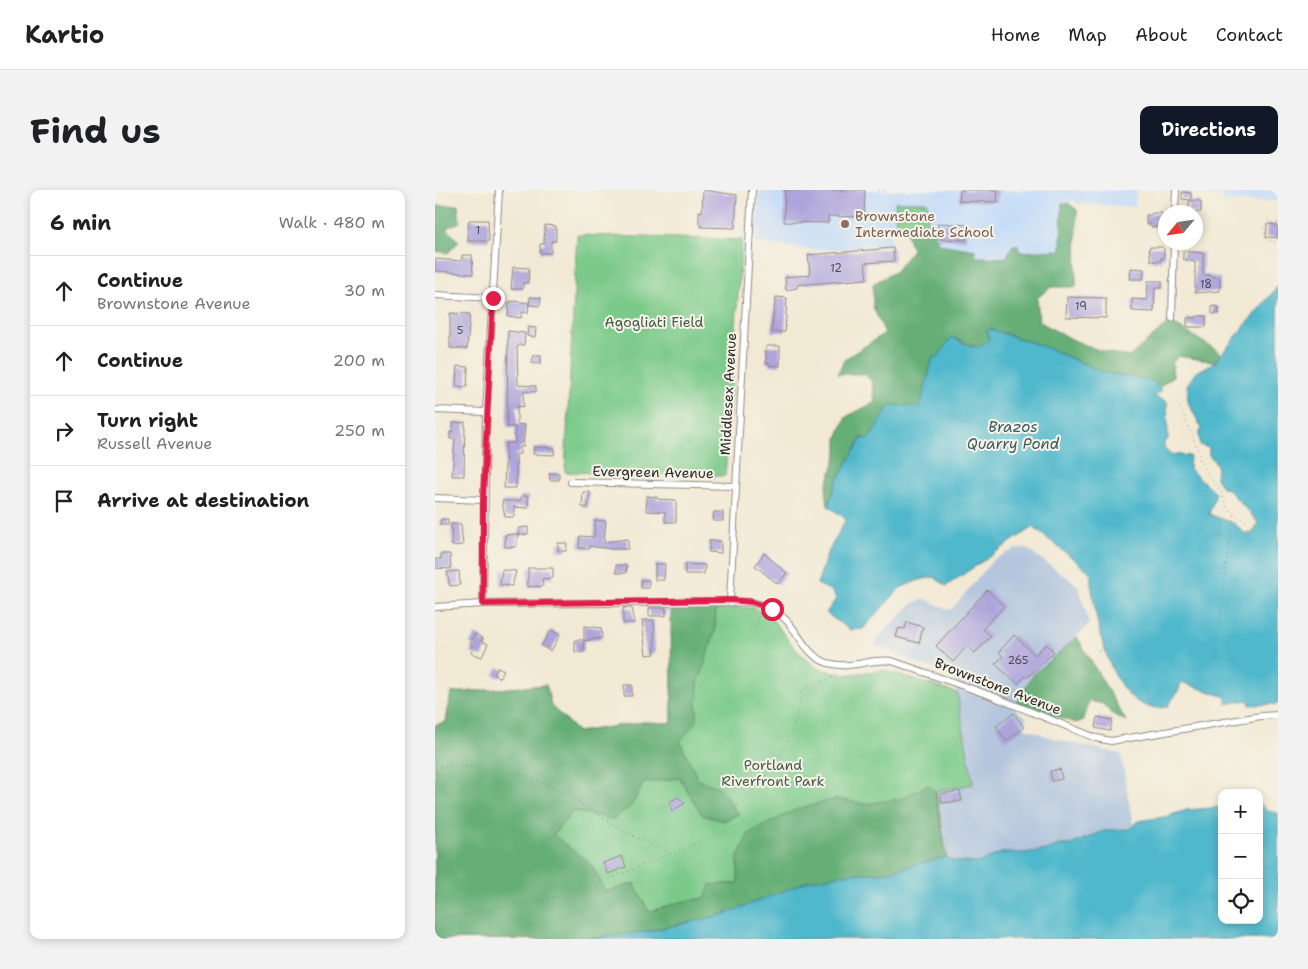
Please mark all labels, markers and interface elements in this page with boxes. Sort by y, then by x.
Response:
text: Kartio [25,19,104,51]
text: Home [991,23,1040,47]
text: Map [1068,23,1107,47]
text: About [1135,23,1188,47]
text: Contact [1216,23,1283,47]
button: Directions [1140,106,1278,154]
text: Find us [30,107,161,154]
north arrow [1158,205,1203,250]
place label: Brownstone Intermediate School [855,207,994,241]
text: 6 min [50,209,111,237]
text: Walk · 480 m [279,212,385,233]
marker: Brownstone Intermediate School [839,218,851,230]
house number: 1 [476,223,480,238]
house number: 12 [830,261,842,276]
text: Continue [97,268,183,293]
icon: ahead [50,277,78,305]
house number: 18 [1200,277,1212,292]
text: 30 m [344,280,385,301]
route end [482,287,505,310]
text: Brownstone Avenue [97,293,251,314]
house number: 19 [1075,299,1087,314]
park label: Agogliati Field [605,313,704,331]
house number: 5 [457,323,464,338]
street label: Middlesex Avenue [716,332,740,456]
icon: ahead [50,347,78,375]
text: Continue [97,348,183,373]
text: 200 m [333,350,385,371]
text: Turn right [97,408,198,433]
icon: right [50,417,78,445]
water label: Brazos Quarry Pond [967,417,1060,454]
text: 250 m [334,420,385,441]
text: Russell Avenue [97,433,212,454]
street label: Evergreen Avenue [592,462,714,482]
icon: arrive [50,487,78,515]
text: Arrive at destination [97,488,309,513]
route start [761,598,784,621]
house number: 265 [1007,653,1029,668]
street label: Brownstone Avenue [932,654,1064,719]
park label: Portland Riverfront Park [721,756,825,790]
map controls [1218,789,1263,924]
button: + [1218,789,1263,834]
button: − [1218,834,1263,879]
button: locate [1218,879,1263,924]

